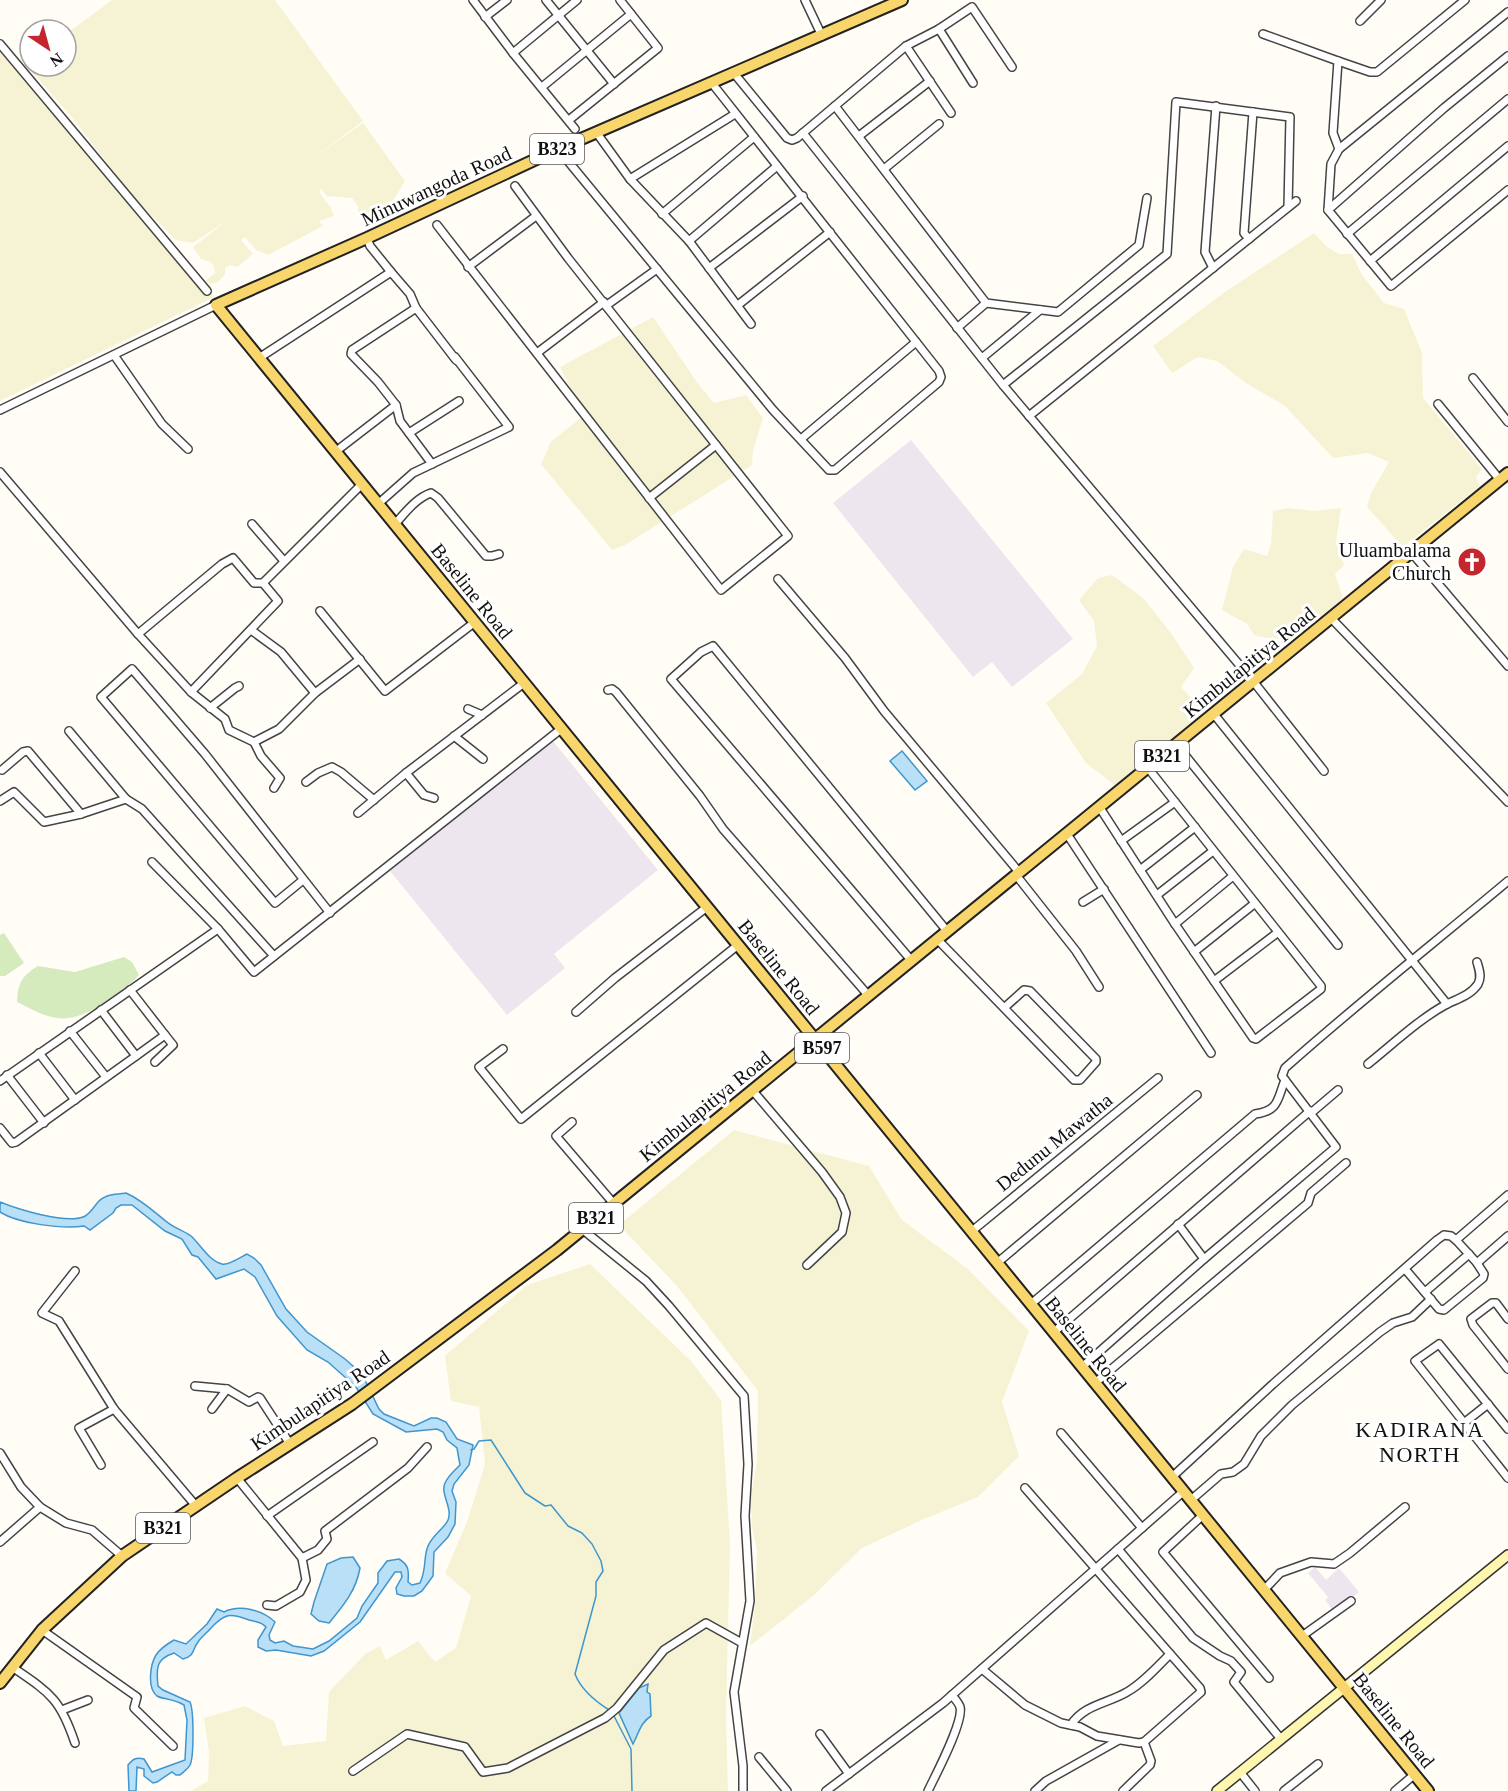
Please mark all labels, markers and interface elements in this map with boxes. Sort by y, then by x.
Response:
north arrow [18,18,78,78]
text: N [46,49,66,70]
road number: B323 [530,134,584,164]
street label: Minuwangoda Road [358,142,515,231]
street label: Baseline Road [427,539,517,643]
place label: Uluambalama Church [1339,539,1451,584]
church icon: Uluambalama Church [1456,546,1488,578]
street label: Kimbulapitiya Road [1179,602,1320,723]
road number: B321 [1135,741,1189,771]
street label: Baseline Road [734,915,824,1019]
road number: B597 [795,1033,849,1063]
street label: Kimbulapitiya Road [635,1046,776,1167]
street label: Dedunu Mawatha [992,1088,1116,1195]
road number: B321 [569,1203,623,1233]
street label: Baseline Road [1041,1292,1131,1396]
street label: Kimbulapitiya Road [246,1345,394,1455]
district label: KADIRANA NORTH [1355,1417,1485,1467]
road number: B321 [136,1513,190,1543]
street label: Baseline Road [1349,1668,1439,1772]

